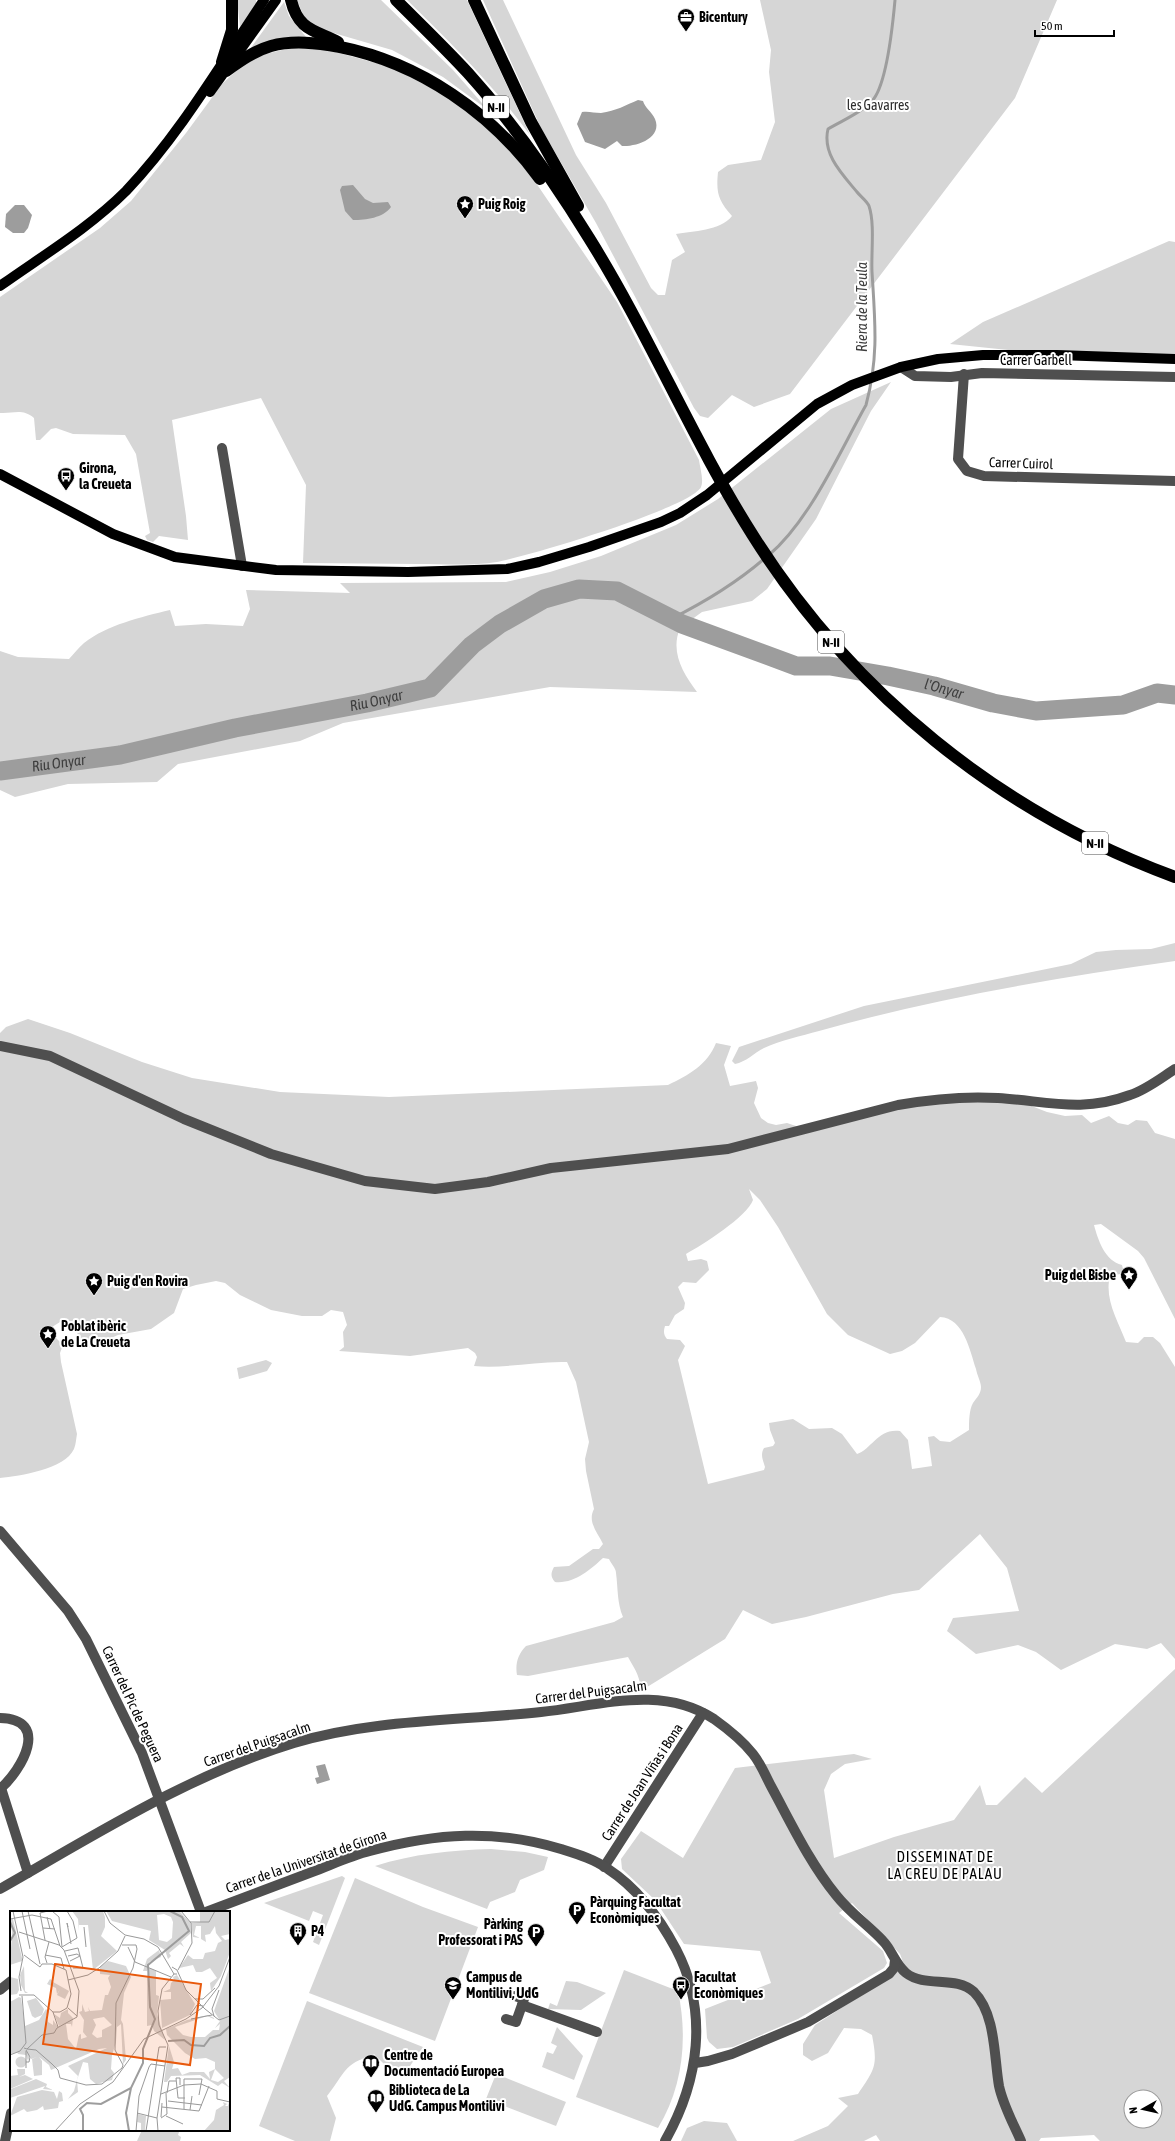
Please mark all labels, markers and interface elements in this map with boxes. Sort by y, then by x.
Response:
office icon: Bicentury [676,7,696,32]
place label: Bicentury [699,9,748,25]
scale bar [1035,12,1114,38]
text: 50 m [1041,19,1063,33]
road number: N-II [483,96,509,118]
park label: les Gavarres [847,97,909,113]
place icon: Puig Roig [455,194,475,219]
place label: Puig Roig [478,196,527,212]
water label: Riera de la Teula [853,262,870,352]
street label: Carrer Garbell [1000,352,1072,368]
street label: Carrer Cuirol [989,454,1054,472]
place label: Girona, la Creueta [79,460,132,492]
bus stop icon: Girona, la Creueta [56,466,76,491]
road number: N-II [818,631,844,653]
water label: l'Onyar [923,675,966,702]
water label: Riu Onyar [348,686,405,714]
water label: Riu Onyar [31,751,87,775]
road number: N-II [1082,832,1108,854]
place icon: Puig del Bisbe [1119,1265,1139,1290]
place label: Puig del Bisbe [1045,1267,1116,1283]
place icon: Puig d'en Rovira [84,1271,104,1296]
place label: Puig d'en Rovira [107,1273,188,1289]
place label: Poblat ibèric de La Creueta [61,1318,131,1350]
place icon: Poblat ibèric de La Creueta [38,1324,58,1349]
street label: Carrer del Pic de Peguera [99,1643,167,1765]
street label: Carrer del Puigsacalm [534,1677,648,1707]
street label: Carrer del Puigsacalm [201,1718,313,1770]
street label: Carrer de Joan Viñas i Bona [598,1720,686,1844]
street label: Carrer de la Universitat de Girona [223,1826,389,1896]
district label: DISSEMINAT DE LA CREU DE PALAU [887,1848,1003,1882]
place label: Pàrquing Facultat Econòmiques [590,1894,681,1926]
parking icon: Pàrquing Facultat Econòmiques [567,1900,587,1925]
inset map [10,1911,230,2131]
place label: Pàrking Professorat i PAS [438,1916,524,1948]
building icon: P4 [288,1921,308,1946]
parking icon: Pàrking Professorat i PAS [526,1922,546,1947]
place label: P4 [311,1923,325,1939]
place label: Campus de Montilivi, UdG [466,1969,539,2001]
place label: Facultat Econòmiques [694,1969,763,2001]
school or university icon: Campus de Montilivi, UdG [443,1975,463,2000]
bus stop icon: Facultat Econòmiques [671,1975,691,2000]
place label: Centre de Documentació Europea [384,2047,504,2079]
library icon: Centre de Documentació Europea [361,2053,381,2078]
place label: Biblioteca de La UdG. Campus Montilivi [389,2082,505,2114]
library icon: Biblioteca de La UdG. Campus Montilivi [366,2088,386,2113]
north arrow [1123,2089,1163,2129]
text: N [1127,2106,1139,2114]

